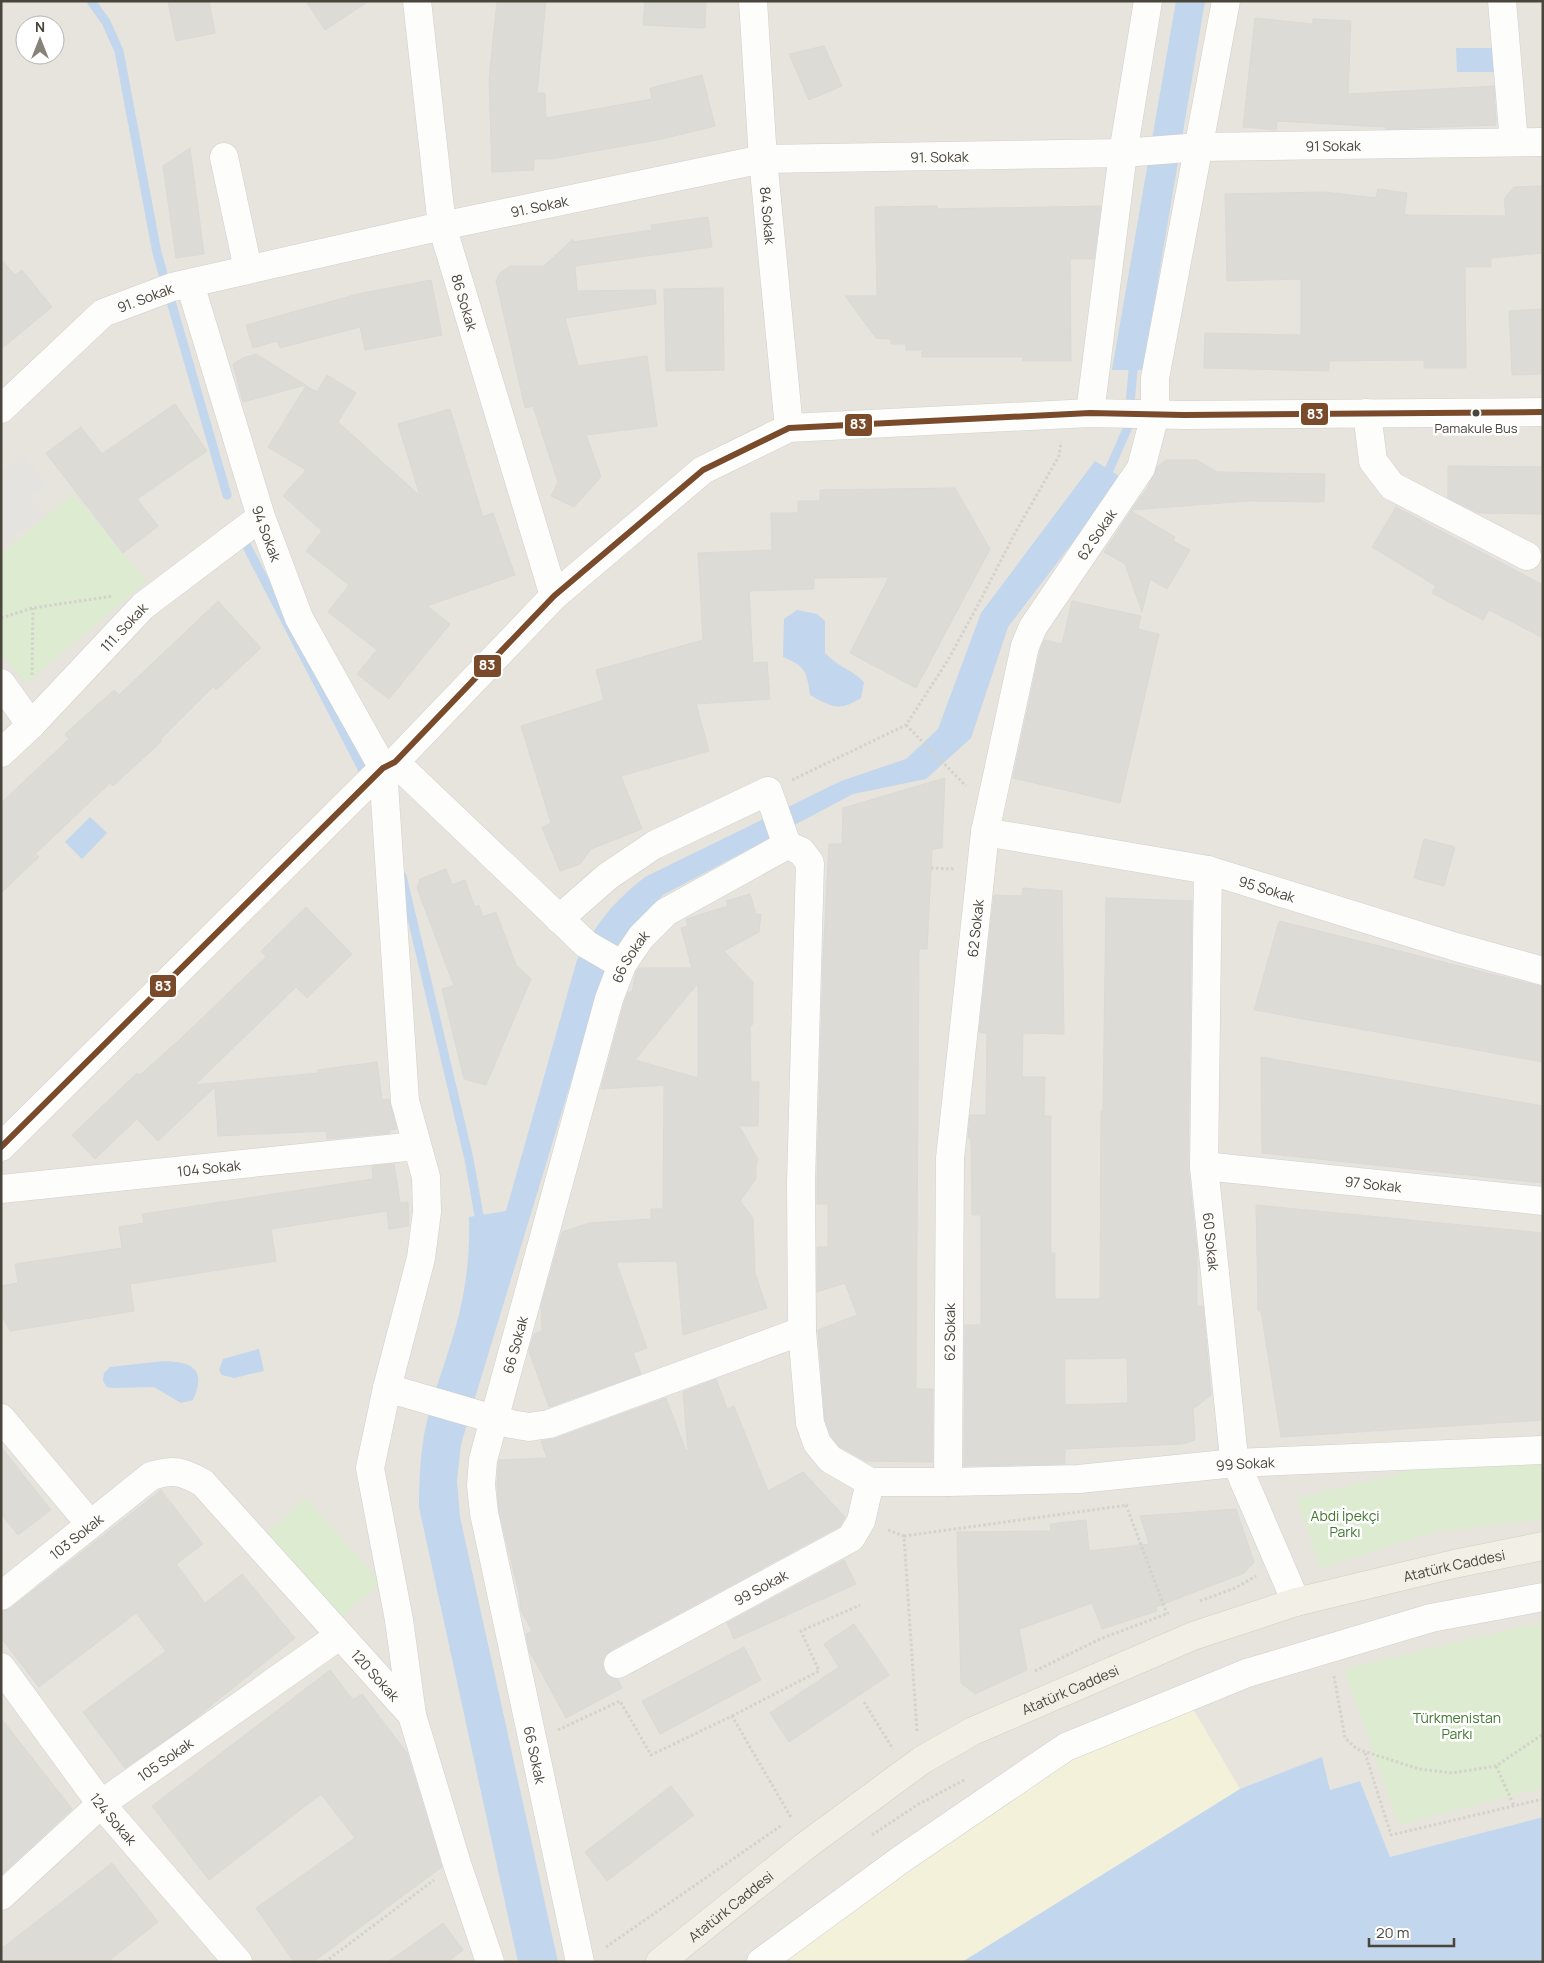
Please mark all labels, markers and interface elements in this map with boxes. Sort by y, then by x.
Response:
north arrow [15,15,65,65]
text: N [35,17,45,36]
street label: 91 Sokak [1305,135,1362,155]
street label: 91. Sokak [910,146,970,166]
street label: 84 Sokak [756,186,781,246]
street label: 91. Sokak [509,190,571,221]
street label: 86 Sokak [448,272,483,334]
street label: 91. Sokak [114,278,177,316]
line badge: 83 [1300,402,1329,426]
text: 83 [1307,404,1323,423]
marker: Pamakule Bus [1471,408,1481,418]
line badge: 83 [844,413,873,437]
text: 83 [850,414,866,433]
place label: Pamakule Bus [1435,419,1518,437]
street label: 94 Sokak [248,503,287,565]
street label: 62 Sokak [1072,504,1121,564]
street label: 111. Sokak [96,597,152,655]
line badge: 83 [473,654,502,678]
text: 83 [479,655,495,674]
street label: 95 Sokak [1236,871,1299,906]
street label: 62 Sokak [962,897,987,958]
street label: 66 Sokak [607,925,653,985]
line badge: 83 [149,974,177,998]
text: 83 [155,976,171,995]
street label: 104 Sokak [176,1155,243,1180]
street label: 97 Sokak [1344,1171,1403,1196]
street label: 60 Sokak [1199,1211,1224,1273]
street label: 62 Sokak [939,1302,959,1361]
street label: 66 Sokak [498,1313,532,1375]
street label: 99 Sokak [1215,1452,1276,1474]
park label: Abdi İpekçi Parkı [1311,1506,1379,1541]
street label: 103 Sokak [45,1508,107,1563]
street label: Atatürk Caddesi [1401,1544,1507,1585]
street label: 99 Sokak [730,1564,792,1609]
street label: 120 Sokak [348,1645,405,1705]
street label: Atatürk Caddesi [1018,1660,1121,1719]
park label: Türkmenistan Parkı [1413,1708,1501,1743]
street label: 66 Sokak [520,1724,551,1787]
street label: 105 Sokak [133,1732,197,1785]
street label: 124 Sokak [86,1789,142,1849]
street label: Atatürk Caddesi [684,1866,777,1946]
scale bar [1369,1916,1454,1948]
text: 20 m [1376,1922,1409,1943]

